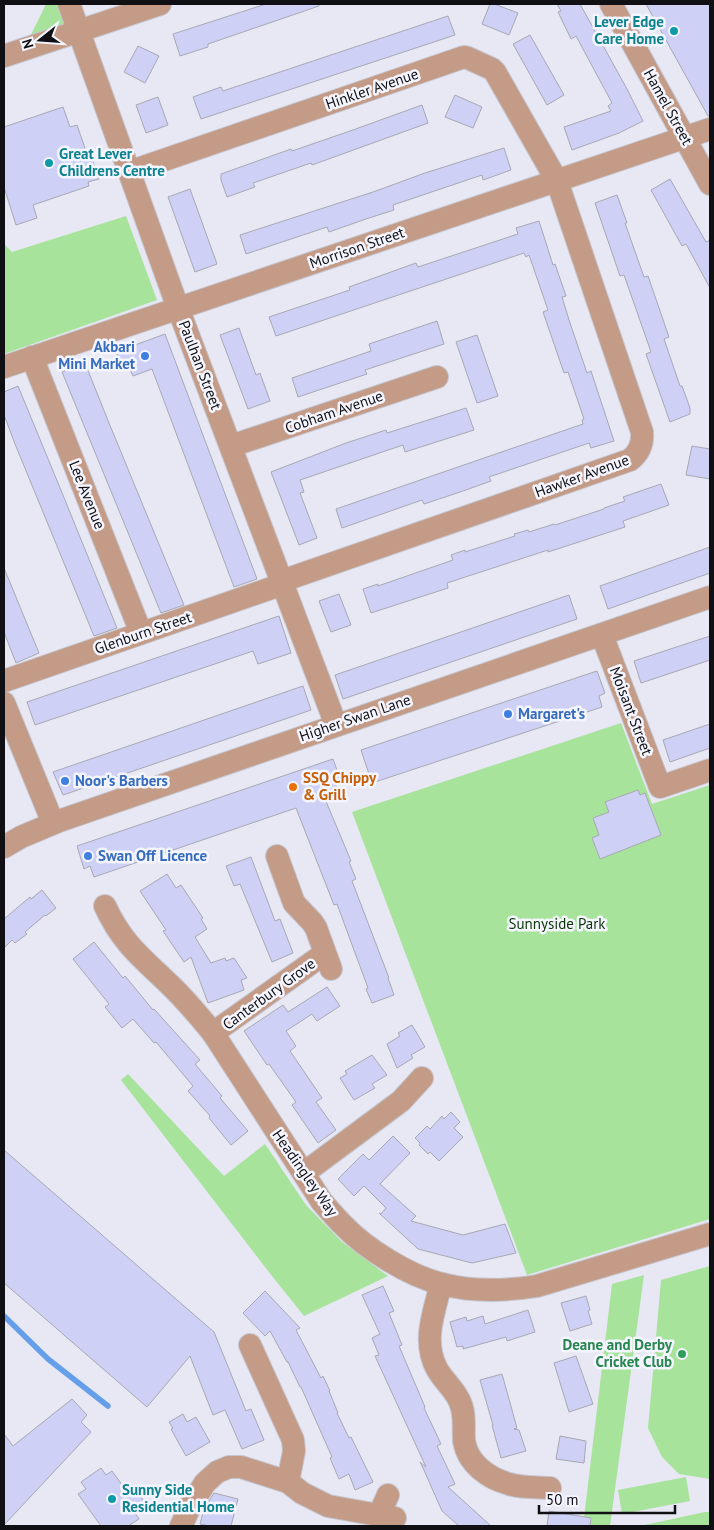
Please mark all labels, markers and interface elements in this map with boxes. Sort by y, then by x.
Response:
place label: Lever Edge Care Home [594,12,664,48]
north arrow [15,15,65,65]
marker: Lever Edge Care Home [668,25,680,37]
text: N [18,37,38,51]
street label: Hinkler Avenue [323,64,421,113]
street label: Hamel Street [640,65,697,148]
place label: Great Lever Childrens Centre [59,144,165,180]
marker: Great Lever Childrens Centre [43,157,55,169]
street label: Morrison Street [307,222,407,273]
street label: Paulhan Street [175,318,226,412]
place label: Akbari Mini Market [58,337,136,373]
marker: Akbari Mini Market [139,350,151,362]
street label: Cobham Avenue [282,386,385,437]
street label: Hawker Avenue [532,450,631,501]
street label: Lee Avenue [65,458,110,532]
street label: Glenburn Street [92,607,194,658]
street label: Moisant Street [606,664,657,758]
street label: Higher Swan Lane [297,690,413,745]
place label: Margaret's [518,704,585,723]
marker: Margaret's [502,708,514,720]
place label: SSQ Chippy & Grill [303,768,377,804]
place label: Noor's Barbers [75,771,168,790]
marker: Noor's Barbers [59,775,71,787]
marker: SSQ Chippy & Grill [287,781,299,793]
place label: Swan Off Licence [98,846,207,865]
marker: Swan Off Licence [82,850,94,862]
park label: Sunnyside Park [508,914,606,933]
street label: Canterbury Grove [219,954,319,1034]
street label: Headingley Way [268,1126,342,1220]
place label: Deane and Derby Cricket Club [563,1335,673,1371]
marker: Deane and Derby Cricket Club [676,1348,688,1360]
place label: Sunny Side Residential Home [122,1480,235,1516]
scale bar [539,1482,675,1514]
text: 50 m [546,1490,579,1509]
marker: Sunny Side Residential Home [106,1493,118,1505]

